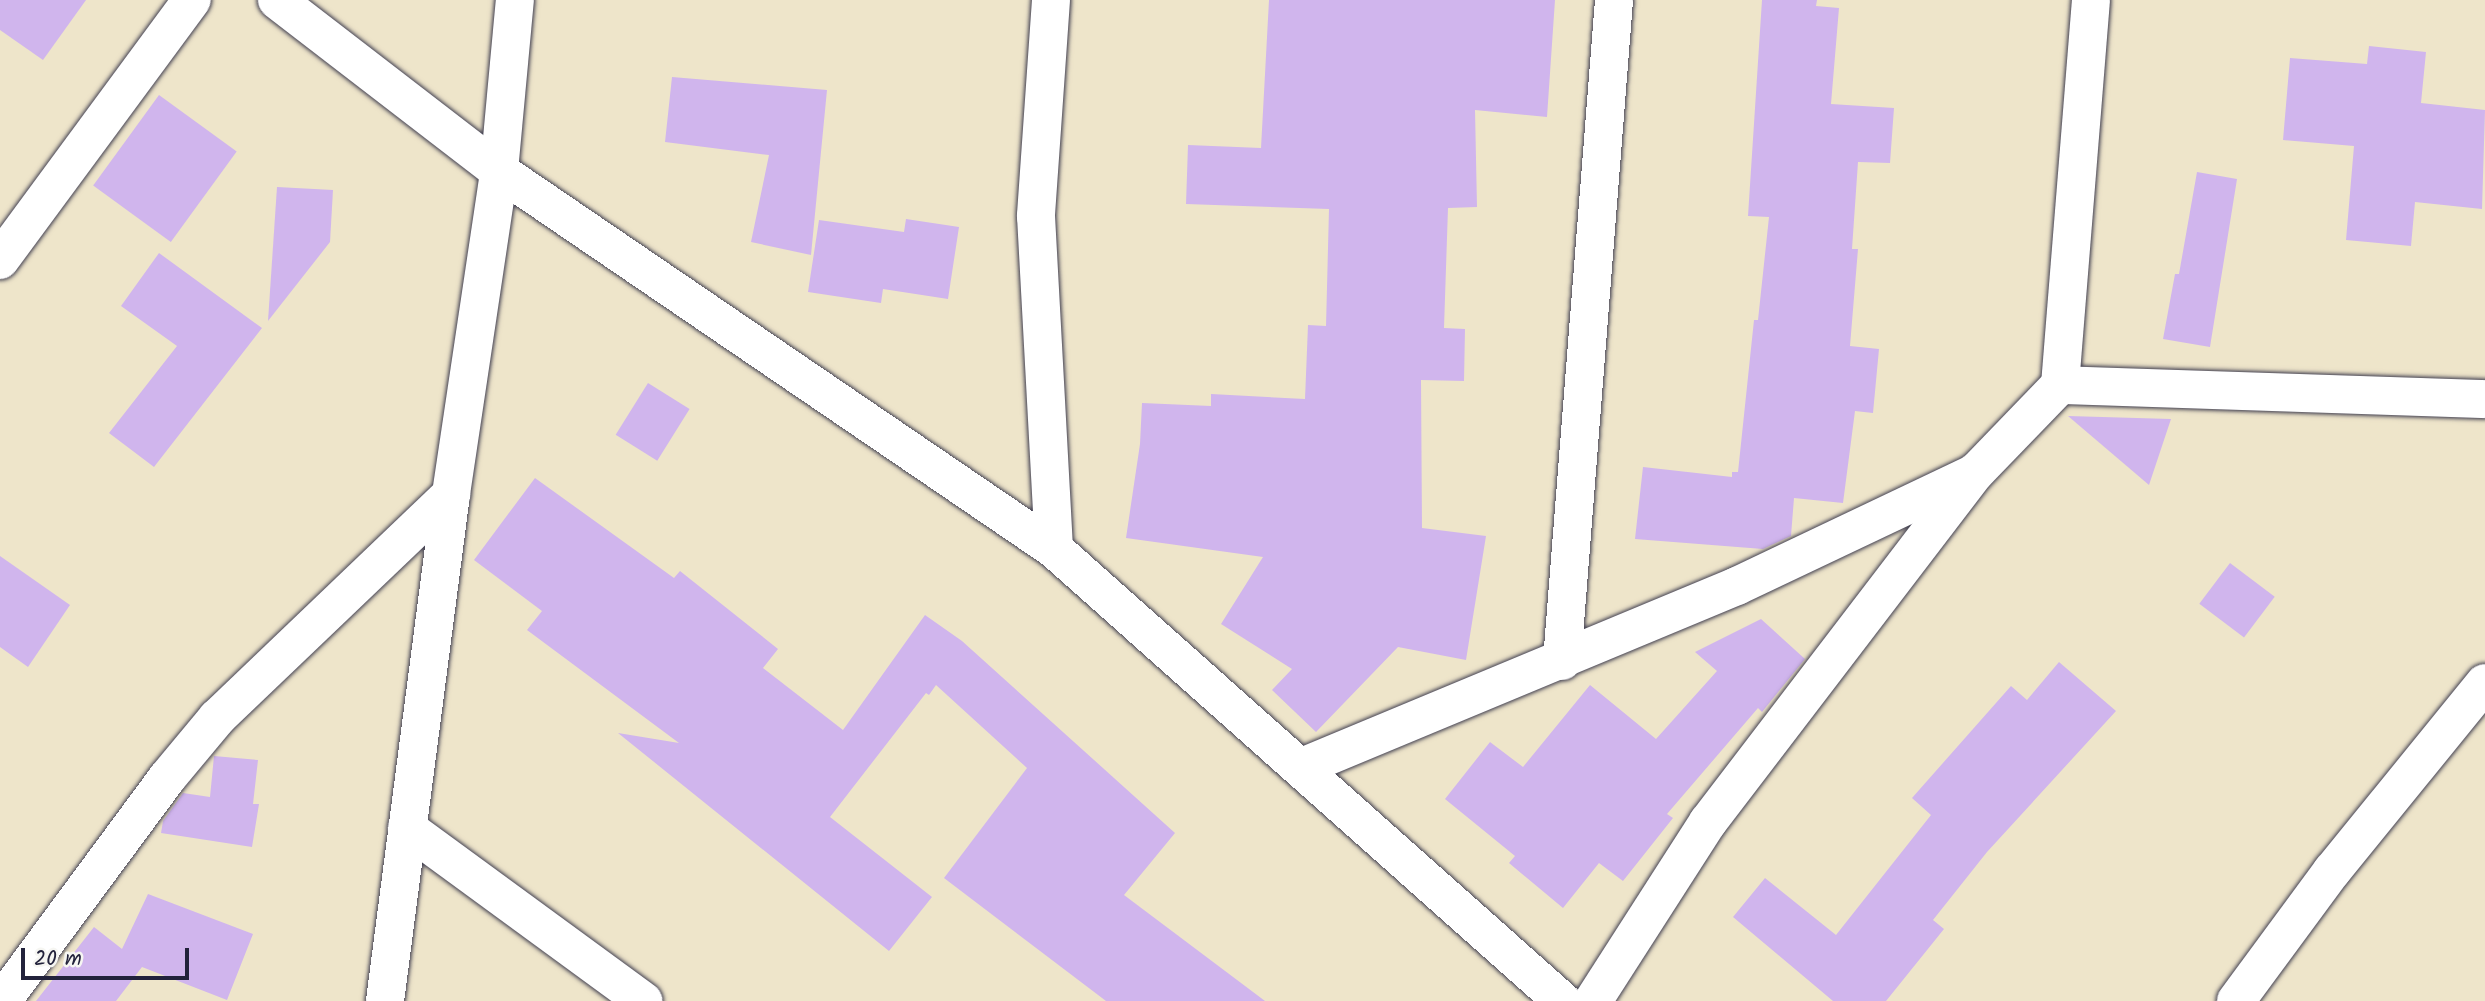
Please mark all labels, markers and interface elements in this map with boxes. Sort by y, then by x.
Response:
scale bar [24,934,192,978]
text: 20 m [34,943,82,976]

